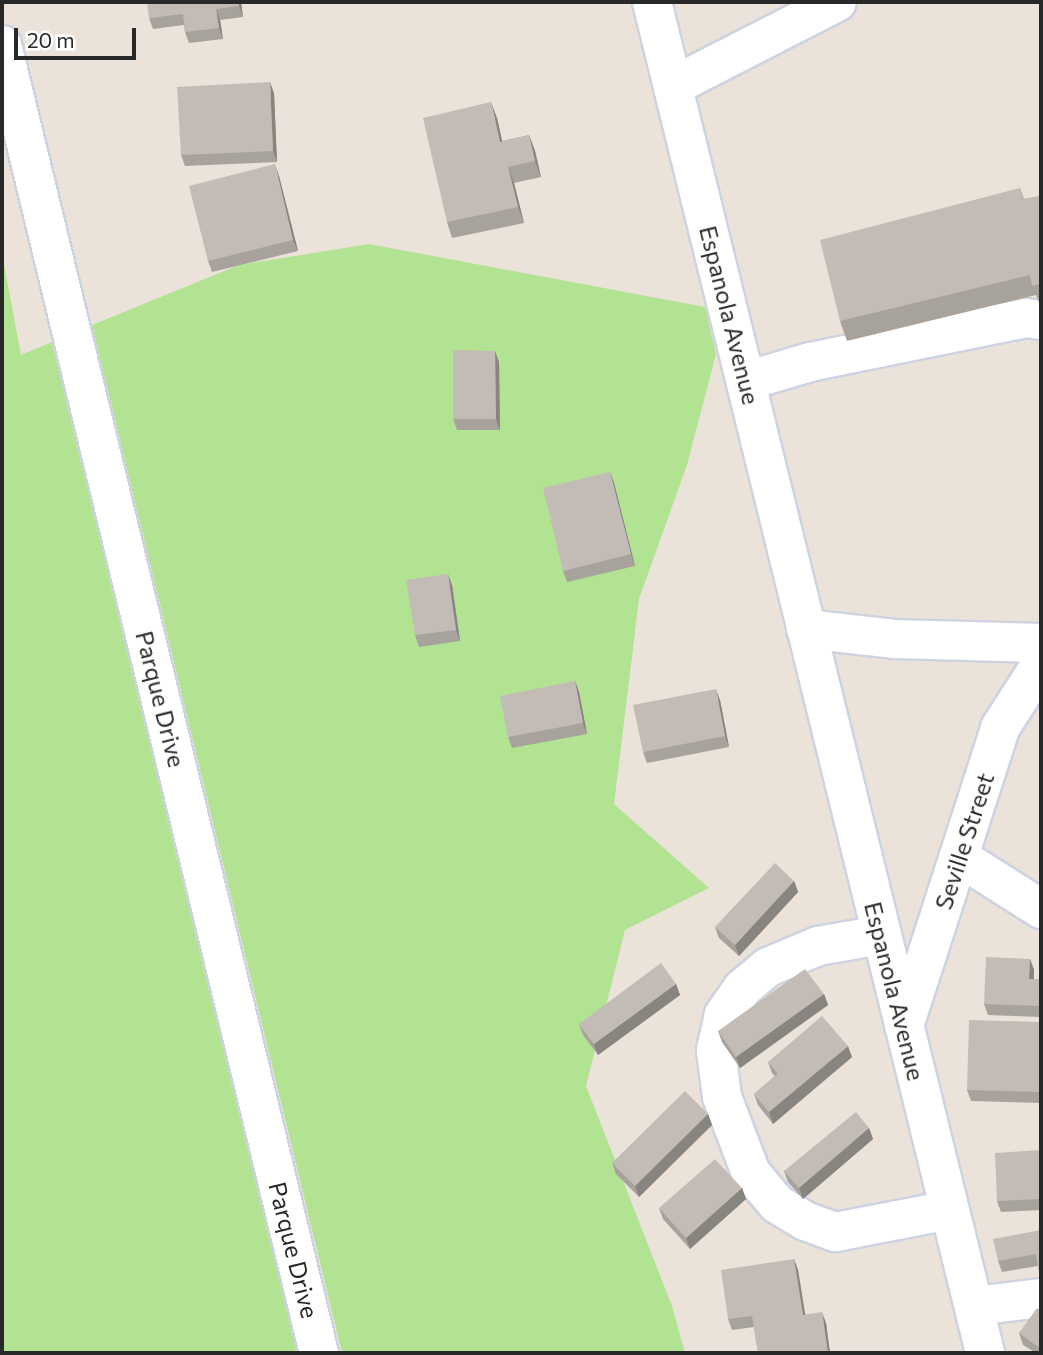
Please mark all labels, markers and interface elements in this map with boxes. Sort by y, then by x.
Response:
scale bar [18,14,140,58]
text: 20 m [27,27,75,52]
street label: Espanola Avenue [694,223,766,407]
street label: Parque Drive [130,628,192,770]
street label: Seville Street [928,769,1000,913]
street label: Espanola Avenue [859,899,931,1083]
street label: Parque Drive [263,1179,325,1321]

